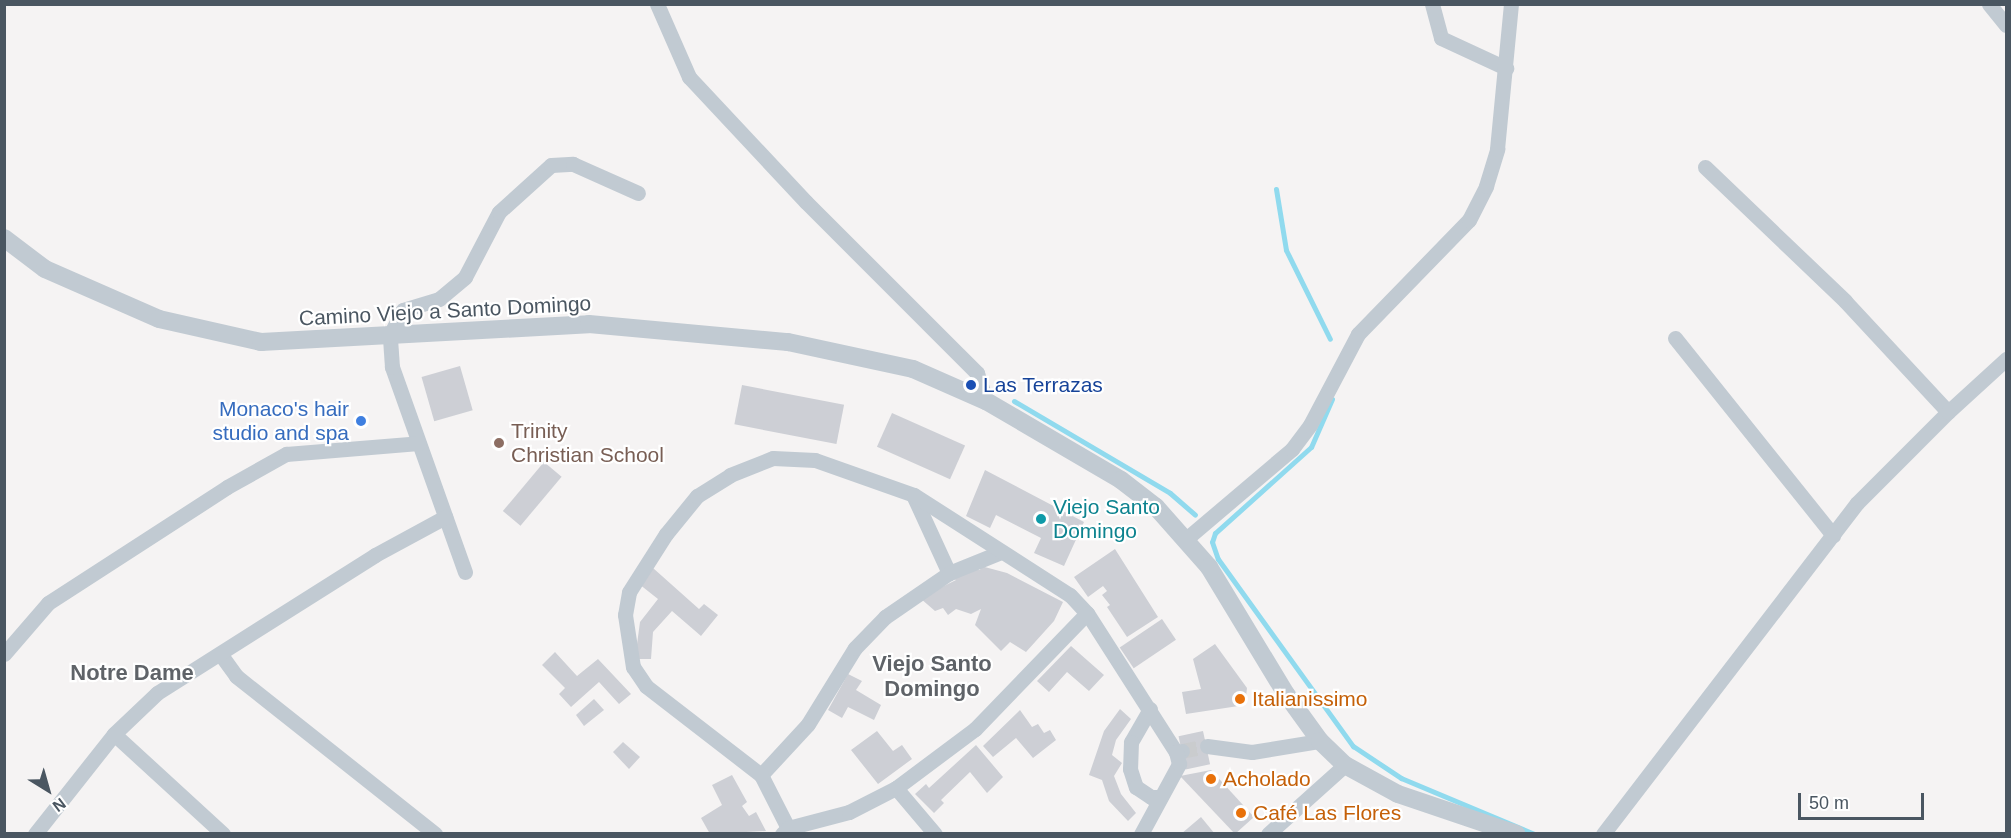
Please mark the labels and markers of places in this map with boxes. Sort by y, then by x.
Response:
place label: Las Terrazas [983,372,1103,398]
marker: Las Terrazas [964,378,978,392]
place label: Monaco's hair studio and spa [212,396,349,446]
marker: Monaco's hair studio and spa [354,414,368,428]
place label: Trinity Christian School [511,418,664,468]
marker: Trinity Christian School [492,436,506,450]
place label: Viejo Santo Domingo [1053,494,1160,544]
marker: Viejo Santo Domingo [1034,512,1048,526]
place label: Italianissimo [1252,686,1368,712]
marker: Italianissimo [1233,692,1247,706]
place label: Acholado [1223,766,1311,792]
marker: Acholado [1204,772,1218,786]
place label: Café Las Flores [1253,800,1401,826]
marker: Café Las Flores [1234,806,1248,820]

